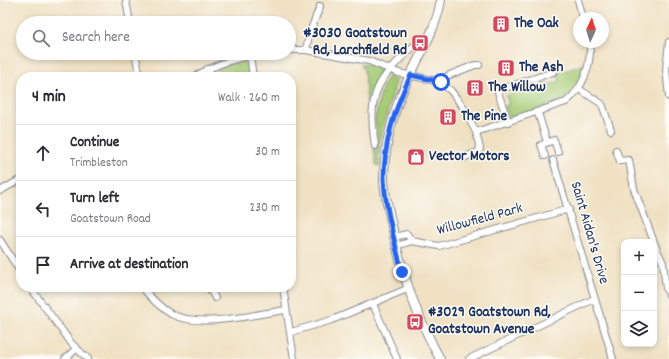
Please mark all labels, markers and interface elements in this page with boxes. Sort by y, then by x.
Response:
north arrow [573,12,609,48]
place label: The Oak [514,13,559,35]
building icon: The Oak [491,14,511,34]
search box [16,16,296,60]
place label: #3030 Goatstown Rd, Larchfield Rd [303,23,407,62]
icon: search [30,27,52,49]
text: Search here [62,27,130,49]
bus stop icon: #3030 Goatstown Rd, Larchfield Rd [410,33,430,53]
place label: The Ash [519,57,563,79]
building icon: The Ash [496,58,516,78]
route start [432,73,450,91]
place label: The Willow [488,77,546,99]
building icon: The Willow [465,78,485,98]
text: 4 min [32,86,66,110]
text: Walk · 260 m [218,89,280,108]
place label: The Pine [461,106,507,128]
building icon: The Pine [438,107,458,127]
text: Continue [70,132,119,154]
icon: ahead [32,142,54,164]
text: 30 m [255,143,280,162]
place label: Vector Motors [429,146,510,168]
shop icon: Vector Motors [406,147,426,167]
text: Trimbleston [70,154,128,173]
street label: Saint Aidan's Drive [564,179,614,287]
text: Turn left [70,188,119,210]
icon: left [32,198,54,220]
street label: Willowfield Park [435,198,525,242]
text: 230 m [250,199,280,218]
text: Goatstown Road [70,210,151,229]
map controls [621,239,657,347]
button: + [621,239,657,275]
icon: arrive [32,254,54,276]
text: Arrive at destination [70,254,188,276]
route end [393,263,411,281]
button: − [621,275,657,311]
place label: #3029 Goatstown Rd, Goatstown Avenue [428,302,551,341]
button: layers [621,311,657,347]
bus stop icon: #3029 Goatstown Rd, Goatstown Avenue [405,312,425,332]

